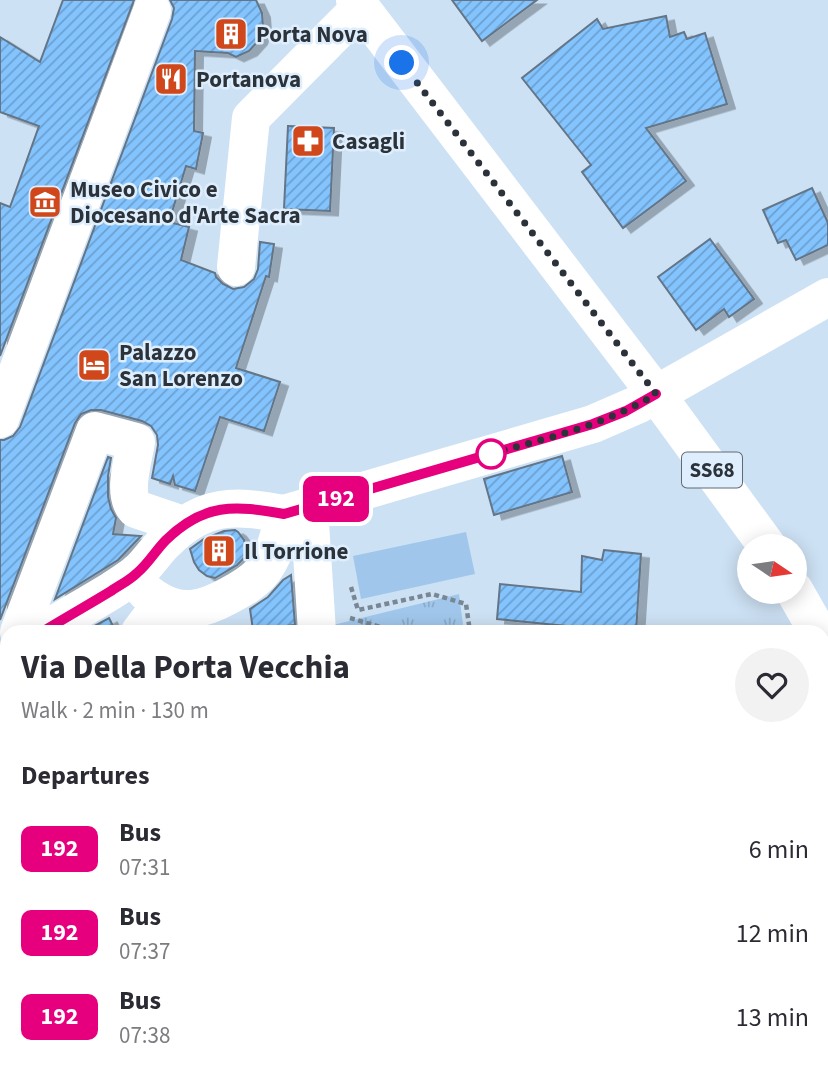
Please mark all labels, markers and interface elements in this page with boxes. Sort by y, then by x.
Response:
building icon: Porta Nova [212,15,250,53]
place label: Porta Nova [256,18,368,51]
your location [384,45,419,80]
restaurant icon: Portanova [152,60,190,98]
place label: Portanova [196,63,301,96]
pharmacy icon: Casagli [289,122,327,160]
place label: Casagli [332,125,405,158]
place label: Museo Civico e Diocesano d'Arte Sacra [70,173,301,232]
museum icon: Museo Civico e Diocesano d'Arte Sacra [26,183,64,221]
place label: Palazzo San Lorenzo [119,336,243,395]
hotel icon: Palazzo San Lorenzo [75,346,113,384]
unlabelled marker [476,439,506,469]
road number: SS68 [682,452,742,488]
line badge: 192 [296,476,376,522]
text: 192 [317,481,355,516]
building icon: Il Torrione [200,532,238,570]
north arrow [737,534,807,604]
map controls [737,534,807,604]
place label: Il Torrione [244,535,348,568]
text: Via Della Porta Vecchia [21,644,350,691]
button: heart [735,648,809,722]
text: Walk · 2 min · 130 m [21,694,209,727]
text: Departures [21,757,149,794]
text: Bus [119,814,161,851]
text: 192 [40,831,79,866]
text: 6 min [749,831,809,868]
text: 07:31 [119,851,170,884]
text: Bus [119,898,161,935]
text: 192 [40,915,79,950]
text: 12 min [736,915,809,952]
text: 07:37 [119,935,170,968]
text: Bus [119,982,161,1019]
text: 192 [40,999,79,1034]
text: 13 min [736,999,809,1036]
text: 07:38 [119,1019,170,1052]

